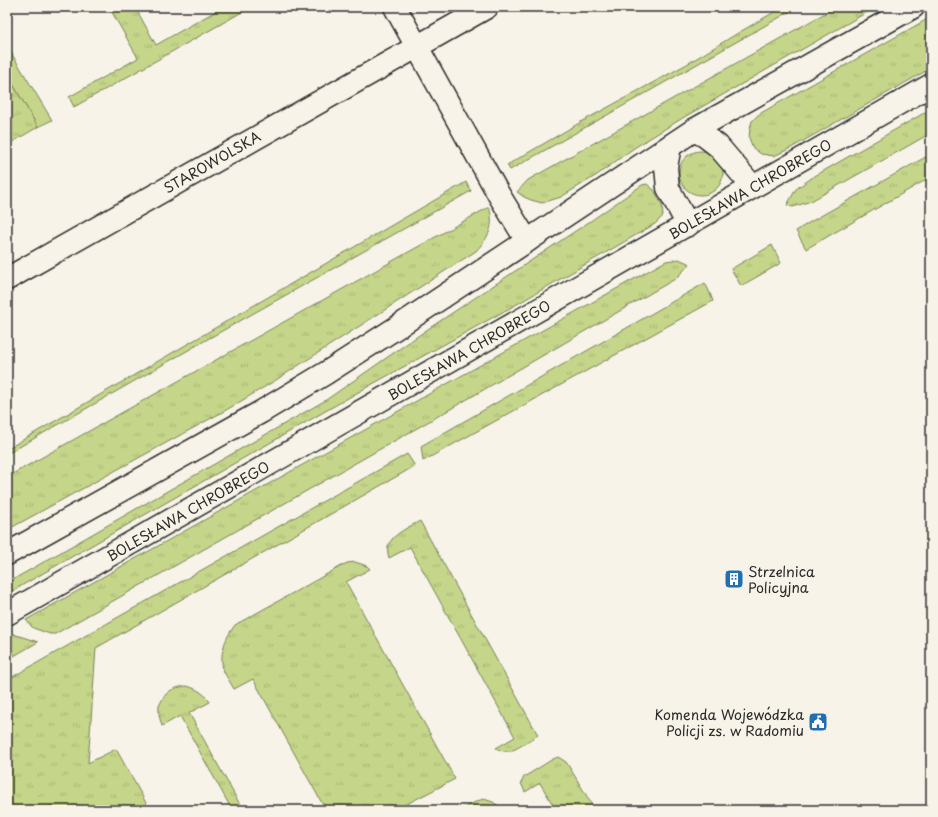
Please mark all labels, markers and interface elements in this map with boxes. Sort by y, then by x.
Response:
street label: STAROWOLSKA [159,125,265,198]
street label: BOLESŁAWA CHROBREGO [665,134,835,244]
street label: BOLESŁAWA CHROBREGO [384,295,554,405]
street label: BOLESŁAWA CHROBREGO [103,456,273,566]
place label: Strzelnica Policyjna [748,561,815,598]
building icon: Strzelnica Policyjna [723,568,745,590]
place label: Komenda Wojewódzka Policji zs. w Radomiu [654,704,804,741]
public building icon: Komenda Wojewódzka Policji zs. w Radomiu [807,711,829,733]

